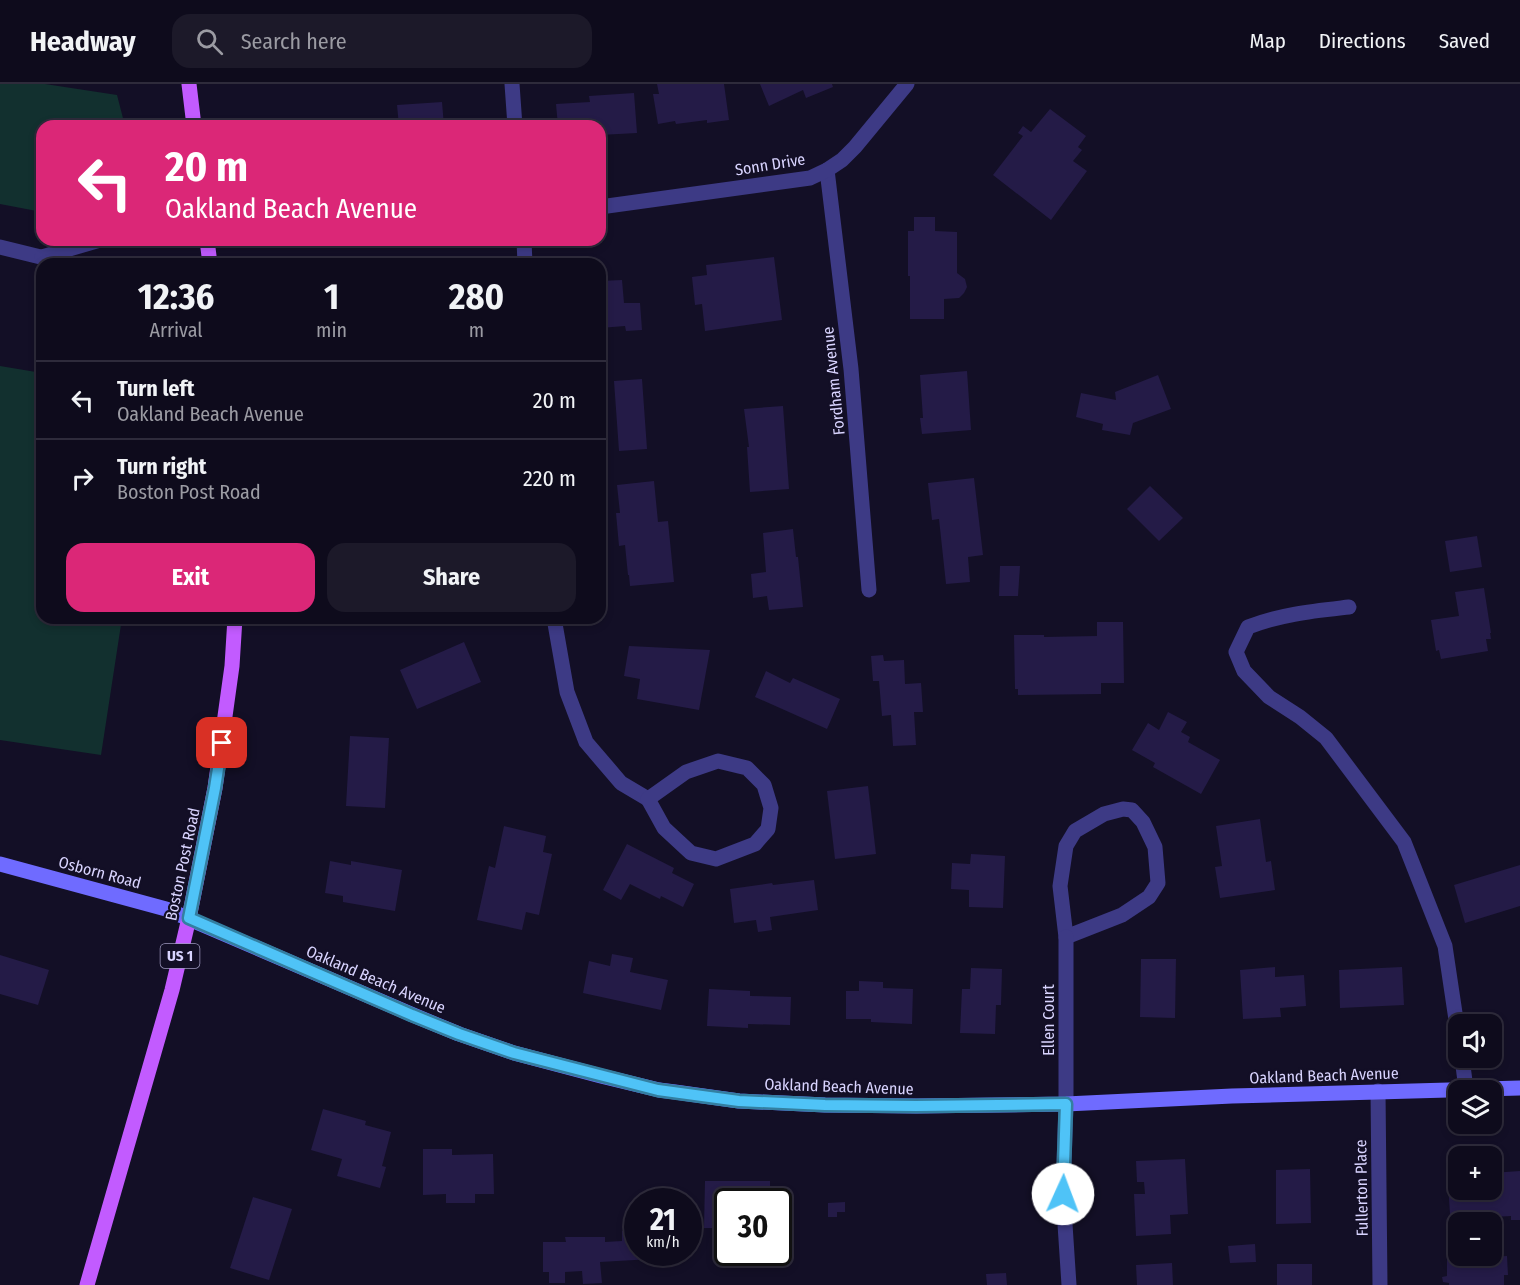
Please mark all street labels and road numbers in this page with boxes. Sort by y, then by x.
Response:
street label: Sonn Drive [734,150,807,179]
street label: Fordham Avenue [818,326,849,436]
street label: Boston Post Road [161,806,204,922]
street label: Osborn Road [56,852,143,893]
street label: Oakland Beach Avenue [303,942,448,1017]
road number: US 1 [160,944,200,968]
street label: Ellen Court [1039,984,1058,1056]
street label: Oakland Beach Avenue [1249,1063,1399,1088]
street label: Oakland Beach Avenue [764,1074,914,1099]
street label: Fullerton Place [1351,1139,1372,1237]

